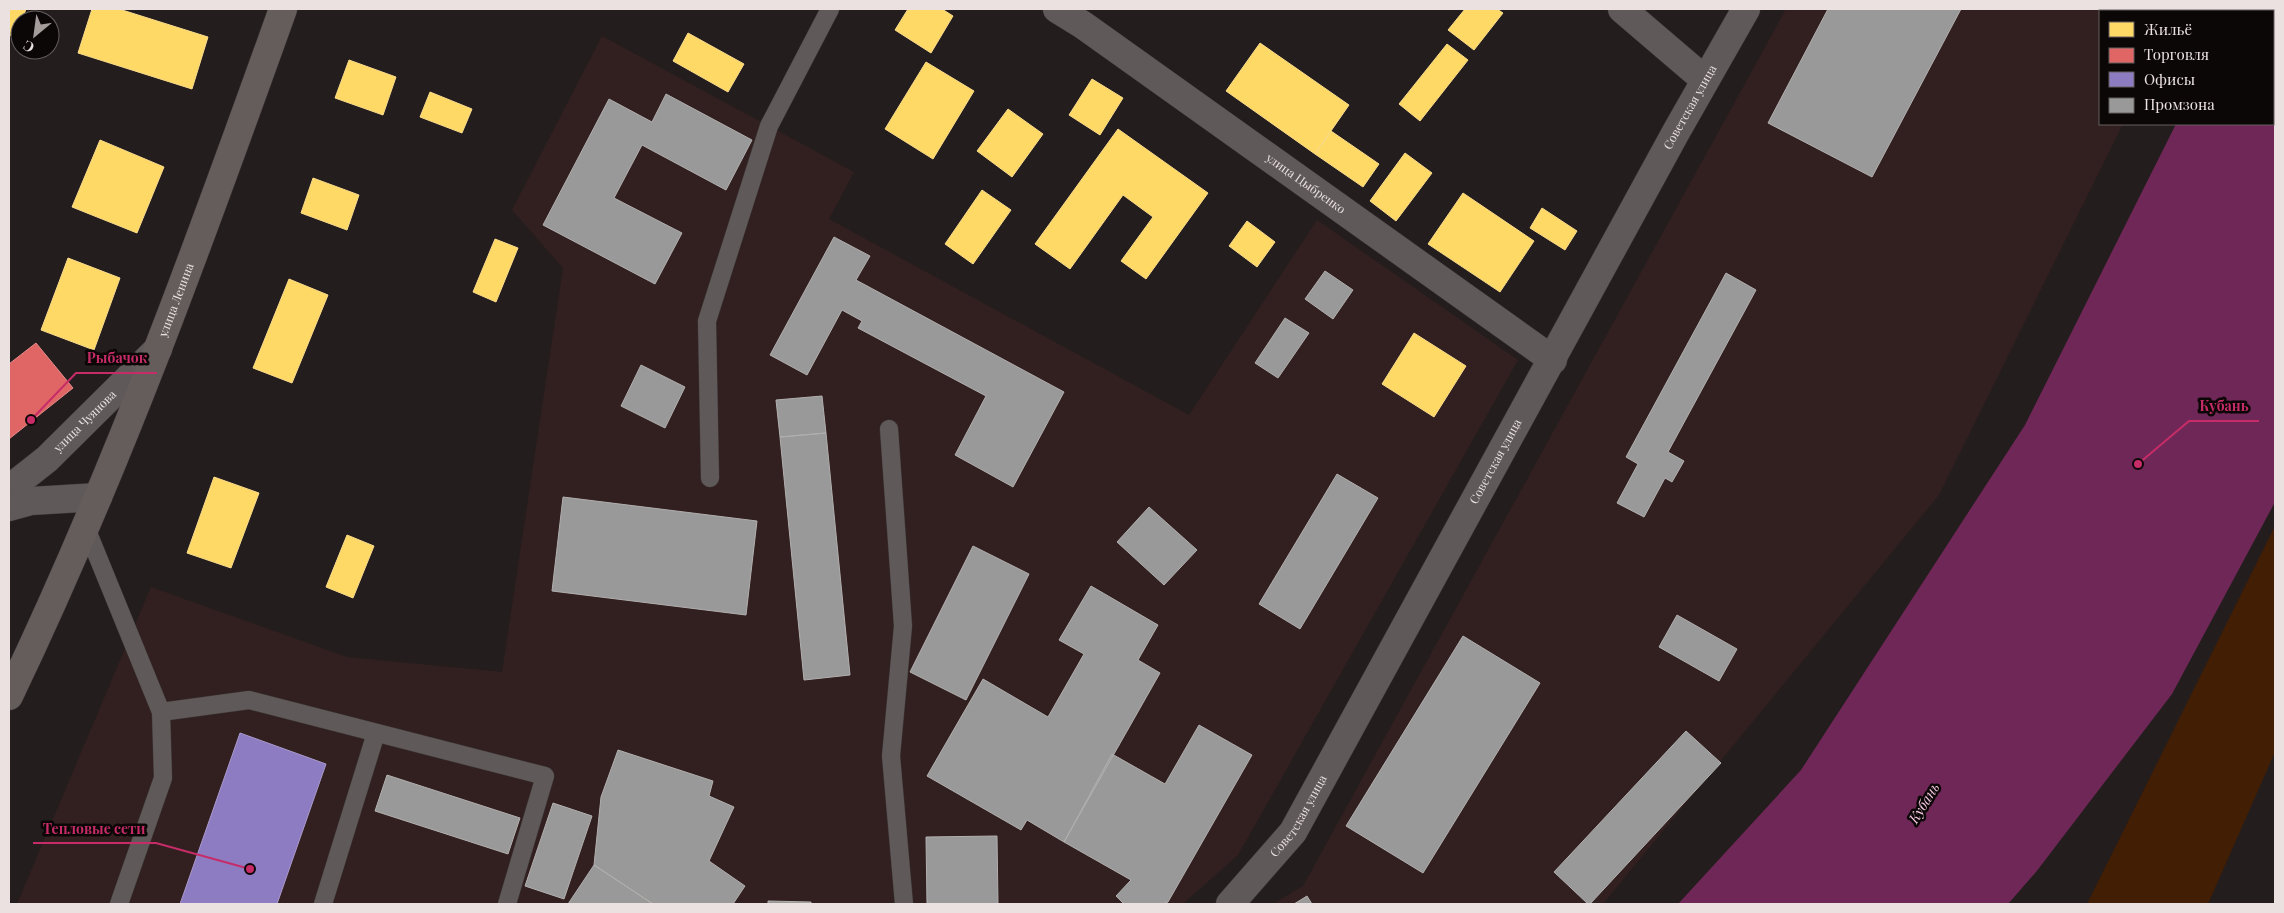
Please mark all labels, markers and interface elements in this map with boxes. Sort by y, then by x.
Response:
north arrow [10,10,60,60]
legend [2099,10,2274,125]
text: Жильё [2144,19,2192,39]
text: С [19,36,37,58]
text: Торговля [2144,44,2209,64]
street label: Советская улица [1659,62,1720,152]
text: Офисы [2144,69,2195,89]
text: Промзона [2144,94,2215,114]
street label: улица Цыбренко [1263,149,1350,217]
street label: улица Ленина [154,261,197,340]
callout: Рыбачок [76,344,157,373]
text: Рыбачок [87,348,148,367]
street label: улица Чуянова [49,386,119,456]
callout: Кубань [2189,392,2259,421]
text: Кубань [2199,396,2249,415]
street label: Советская улица [1465,416,1525,506]
street label: Советская улица [1266,772,1330,860]
water label: Кубань [1903,779,1943,828]
callout: Тепловые сети [33,814,156,843]
text: Тепловые сети [43,819,145,838]

